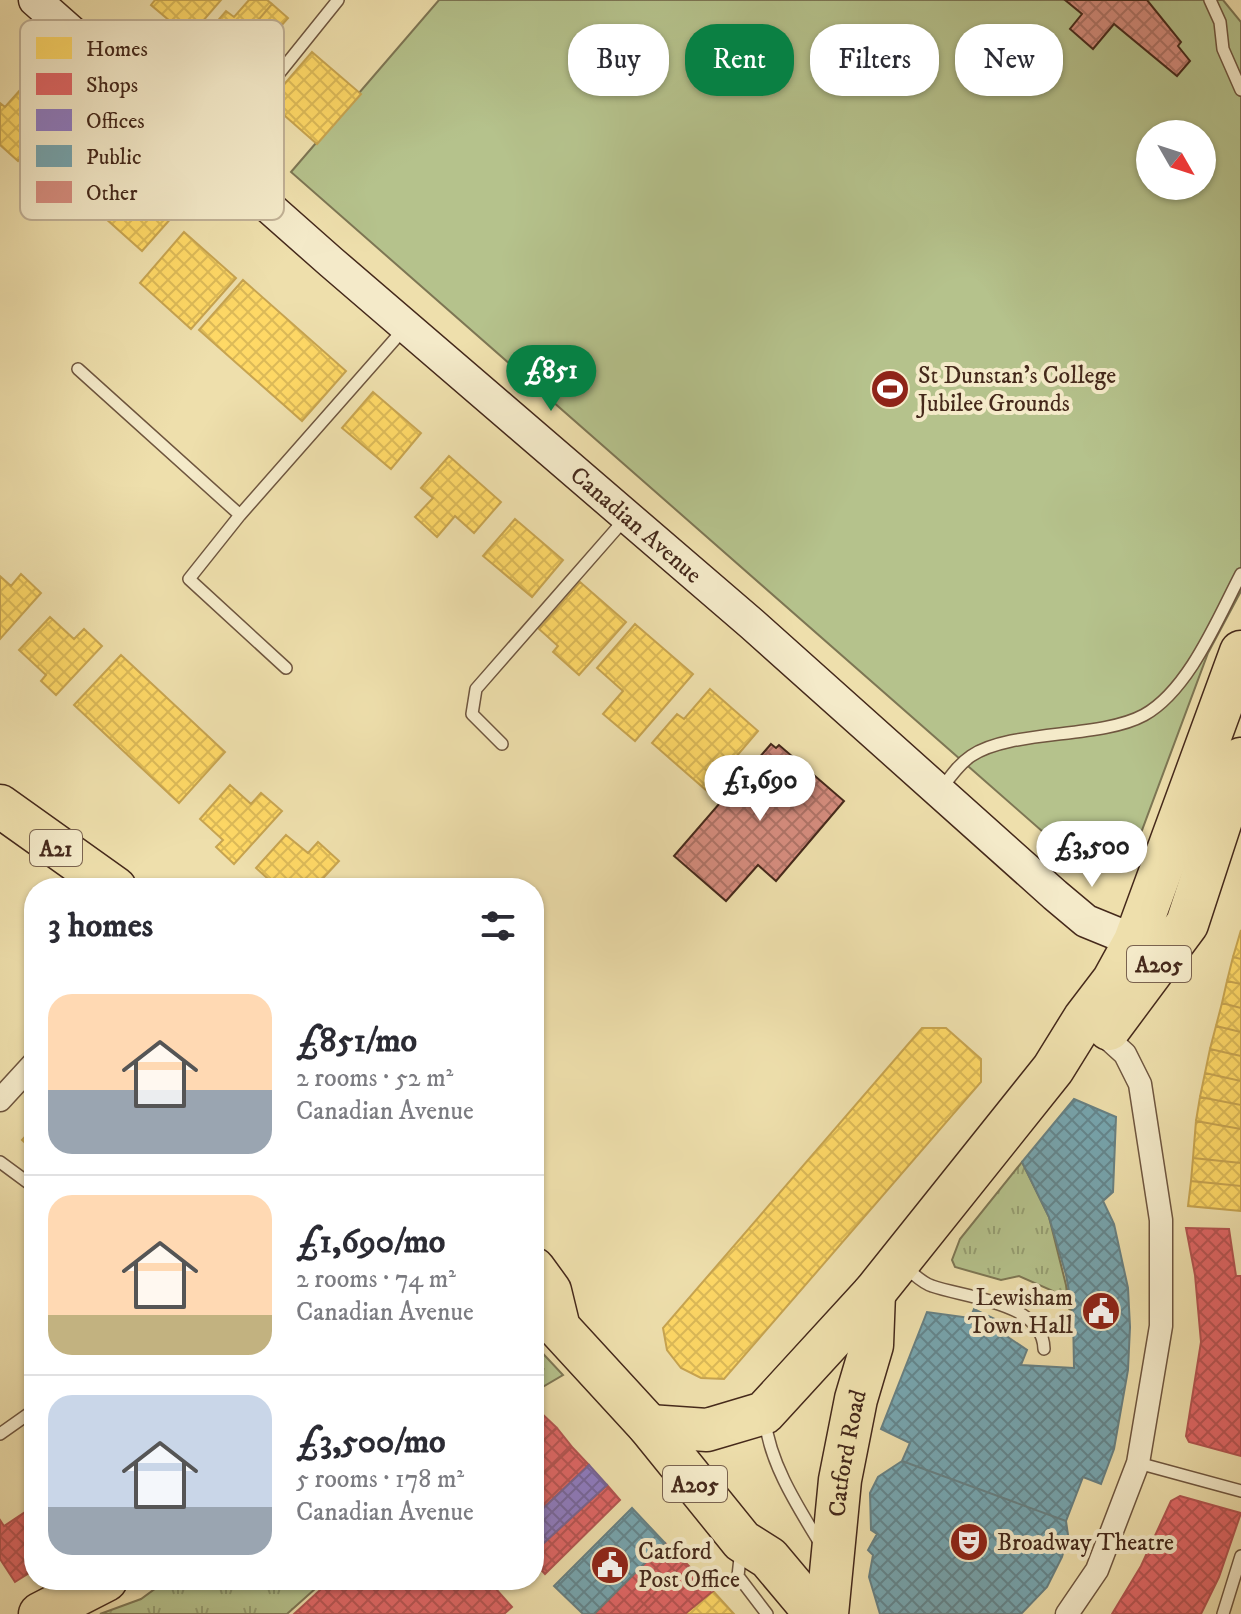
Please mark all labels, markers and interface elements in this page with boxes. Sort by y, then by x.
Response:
legend [20,20,284,220]
chip: Buy [568,24,669,96]
chip: Rent [685,24,794,96]
chip: Filters [810,24,939,96]
chip: New [955,24,1063,96]
text: Homes [86,36,148,63]
text: Shops [86,72,138,99]
text: Offices [86,108,145,135]
north arrow [1136,120,1216,200]
map controls [1136,120,1216,200]
text: Public [86,144,141,171]
text: Other [86,180,138,207]
pin: £851 [504,345,598,413]
text: £851 [524,354,578,387]
place label: St Dunstan's College Jubilee Grounds [916,361,1116,419]
sports icon: St Dunstan's College Jubilee Grounds [869,368,911,410]
street label: Canadian Avenue [564,460,708,590]
pin: £1,690 [695,755,825,823]
text: £1,690 [722,764,798,797]
pin: £3,500 [1027,821,1157,889]
road number: A21 [30,830,82,866]
text: £3,500 [1054,830,1130,863]
icon: filters [476,904,520,948]
text: 3 homes [48,905,153,947]
road number: A205 [1127,946,1191,982]
text: £851/mo [296,1020,417,1062]
icon: home [112,1026,208,1122]
text: 2 rooms · 52 m² [296,1062,453,1095]
text: Canadian Avenue [296,1095,474,1128]
text: £1,690/mo [296,1221,445,1263]
icon: home [112,1227,208,1323]
text: 2 rooms · 74 m² [296,1263,456,1296]
place label: Lewisham Town Hall [968,1283,1074,1341]
public building icon: Lewisham Town Hall [1080,1290,1122,1332]
text: Canadian Avenue [296,1296,474,1329]
street label: Catford Road [822,1386,874,1518]
text: £3,500/mo [296,1421,446,1463]
icon: home [112,1427,208,1523]
text: 5 rooms · 178 m² [296,1463,464,1496]
road number: A205 [663,1466,727,1502]
text: Canadian Avenue [296,1496,474,1529]
theatre icon: Broadway Theatre [948,1521,990,1563]
place label: Broadway Theatre [997,1528,1174,1558]
place label: Catford Post Office [638,1537,740,1595]
public building icon: Catford Post Office [589,1544,631,1586]

